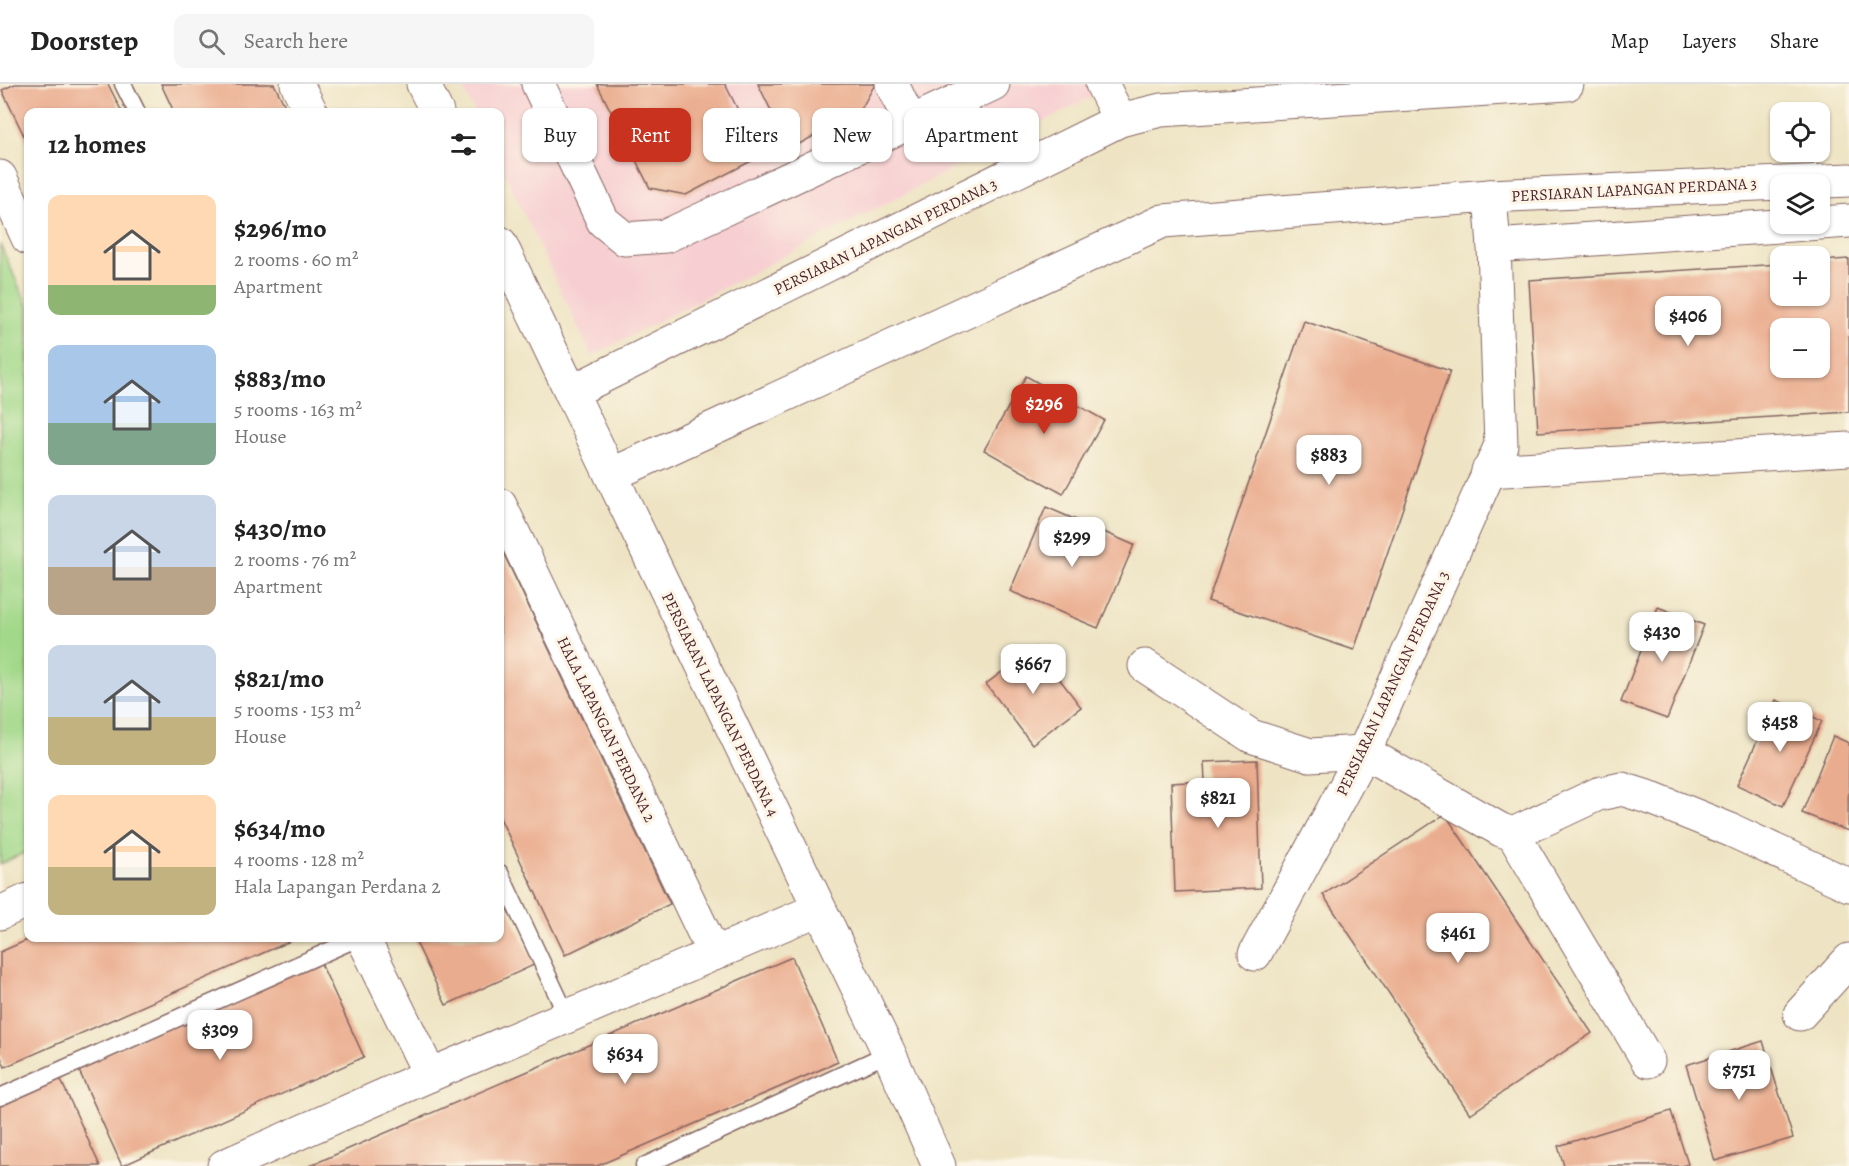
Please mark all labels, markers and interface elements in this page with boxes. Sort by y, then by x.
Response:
search box [174,14,594,68]
text: Doorstep [30,22,138,60]
icon: search [195,25,228,58]
text: Search here [243,26,348,56]
text: Map [1610,27,1649,55]
text: Layers [1682,27,1737,55]
text: Share [1770,27,1819,55]
map controls [1770,102,1830,378]
button: locate [1770,102,1830,162]
chip: Buy [522,108,597,162]
chip: Rent [609,108,691,162]
chip: Filters [703,108,800,162]
chip: New [812,108,892,162]
chip: Apartment [904,108,1039,162]
text: 12 homes [48,127,146,162]
icon: filters [447,128,480,161]
street label: PERSIARAN LAPANGAN PERDANA 3 [770,173,1001,301]
street label: PERSIARAN LAPANGAN PERDANA 3 [1511,173,1758,207]
button: layers [1770,174,1830,234]
text: $296/mo [234,211,327,246]
icon: home [96,219,168,291]
text: 2 rooms · 60 m² [234,246,358,273]
button: + [1770,246,1830,306]
text: Apartment [234,273,323,300]
pin: $406 [1652,296,1724,347]
text: $406 [1669,302,1707,329]
button: − [1770,318,1830,378]
text: $883/mo [234,361,326,396]
icon: home [96,369,168,441]
pin: $296 [1008,384,1080,435]
text: $296 [1025,390,1063,417]
text: 5 rooms · 163 m² [234,396,362,423]
text: House [234,423,286,450]
pin: $883 [1293,435,1365,486]
text: $883 [1310,441,1348,468]
text: $430/mo [234,511,326,546]
pin: $299 [1036,517,1108,568]
icon: home [96,519,168,591]
text: $299 [1053,523,1091,550]
text: 2 rooms · 76 m² [234,546,356,573]
street label: PERSIARAN LAPANGAN PERDANA 3 [1331,567,1455,800]
text: Apartment [234,573,323,600]
street label: PERSIARAN LAPANGAN PERDANA 4 [656,589,784,820]
pin: $430 [1626,612,1698,663]
text: $430 [1643,618,1681,645]
street label: HALA LAPANGAN PERDANA 2 [551,633,661,826]
pin: $667 [997,644,1069,695]
text: $667 [1015,650,1051,677]
text: $821/mo [234,661,324,696]
icon: home [96,669,168,741]
text: 5 rooms · 153 m² [234,696,361,723]
pin: $458 [1744,702,1816,753]
text: $458 [1762,708,1798,735]
text: House [234,723,286,750]
pin: $821 [1182,778,1254,829]
text: $821 [1200,784,1236,811]
text: $634/mo [234,811,325,846]
icon: home [96,819,168,891]
text: 4 rooms · 128 m² [234,846,364,873]
text: Hala Lapangan Perdana 2 [234,873,441,900]
pin: $461 [1422,913,1494,964]
text: $461 [1440,919,1476,946]
pin: $309 [184,1010,256,1061]
text: $309 [201,1016,239,1043]
pin: $634 [589,1034,661,1085]
text: $634 [607,1040,643,1067]
pin: $751 [1703,1050,1775,1101]
text: $751 [1722,1056,1756,1083]

